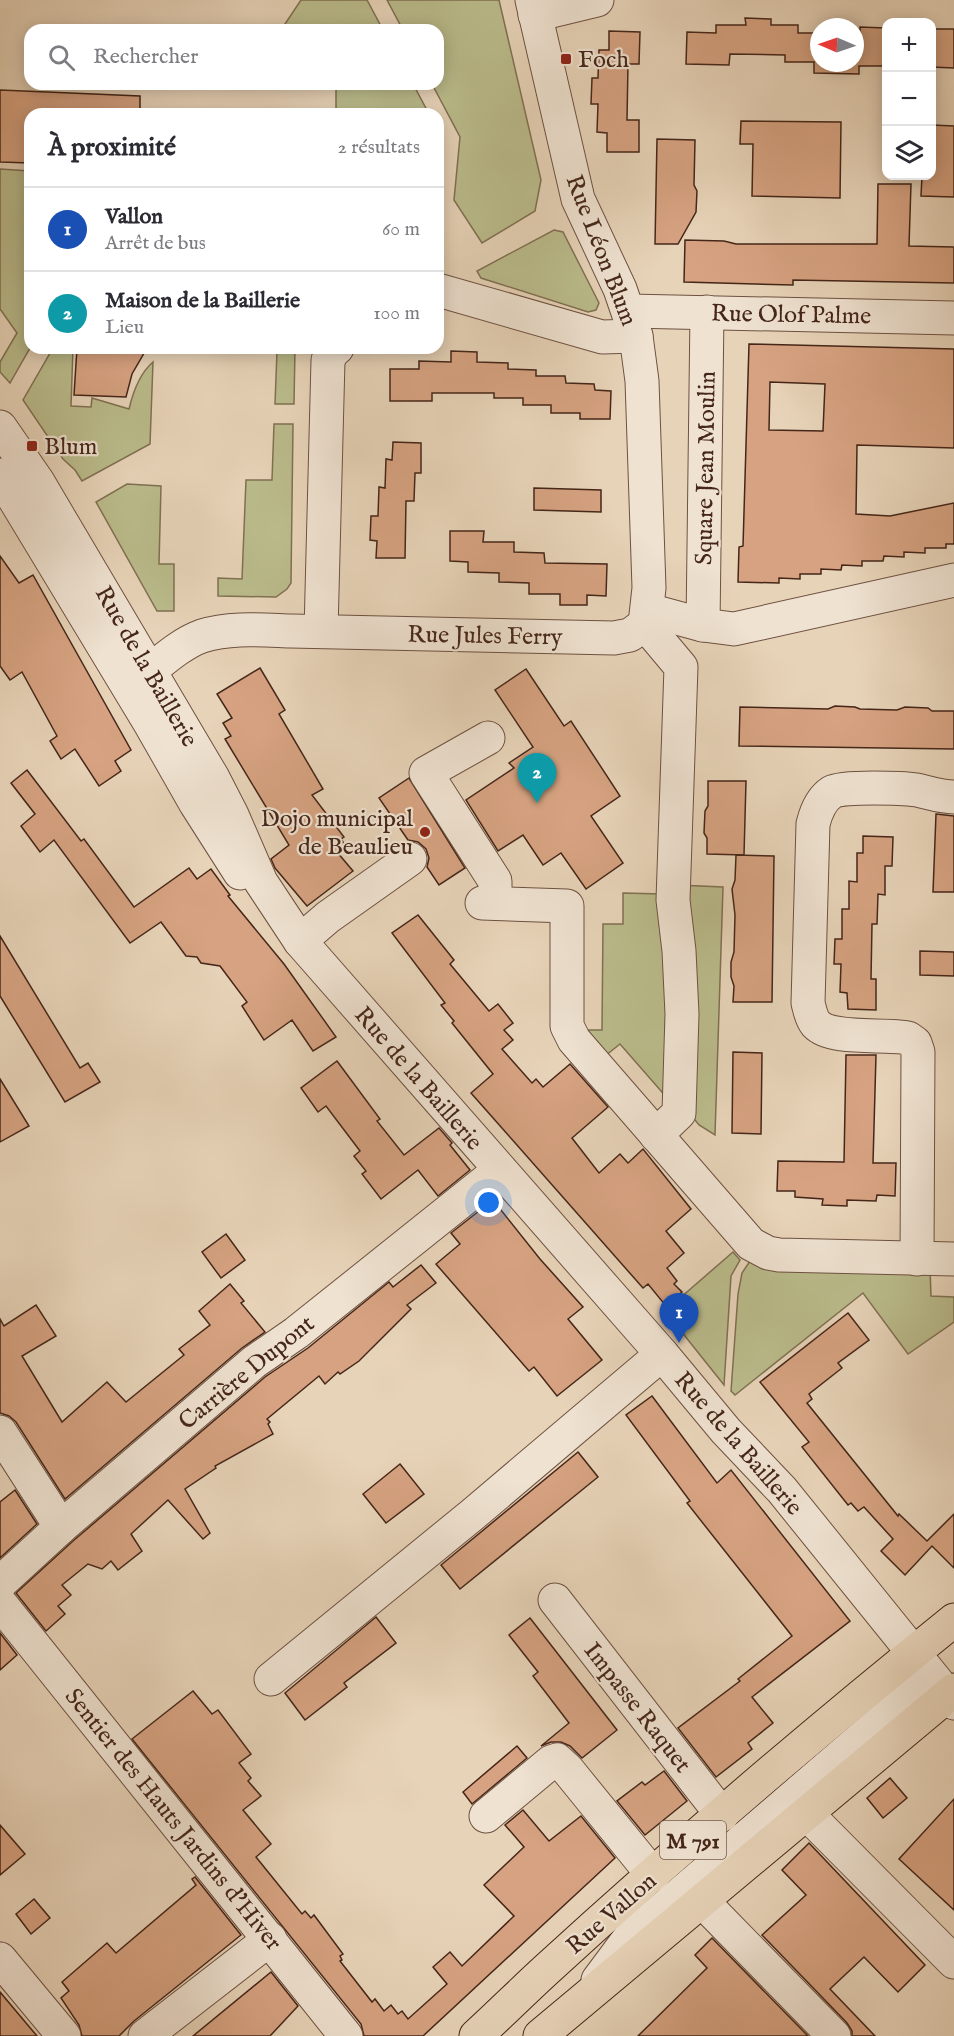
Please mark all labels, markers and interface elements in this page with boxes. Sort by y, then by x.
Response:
north arrow [810,18,864,72]
map controls [882,18,936,180]
button: + [882,18,936,72]
search box [24,24,444,90]
icon: search [45,41,78,74]
text: Rechercher [93,43,198,71]
place label: Foch [578,45,629,76]
marker: Foch [559,52,573,66]
button: − [882,72,936,126]
button: layers [882,126,936,180]
text: À proximité [48,131,176,164]
text: 2 résultats [337,135,420,160]
street label: Rue Léon Blum [558,171,644,330]
text: Vallon [105,203,163,231]
text: 1 [64,217,71,242]
text: 60 m [382,217,420,242]
text: Arrêt de bus [105,231,206,256]
text: Maison de la Baillerie [105,287,300,315]
street label: Rue Olof Palme [711,299,871,332]
text: 2 [63,301,72,326]
text: 100 m [373,301,420,326]
text: Lieu [105,315,144,340]
street label: Square Jean Moulin [689,371,724,565]
place label: Blum [44,432,97,463]
marker: Blum [25,439,39,453]
street label: Rue de la Baillerie [87,581,204,753]
street label: Rue Jules Ferry [407,620,563,653]
pin: 2 [518,754,556,803]
place label: Dojo municipal de Beaulieu [260,804,413,863]
marker: Dojo municipal de Beaulieu [418,825,432,839]
street label: Rue de la Baillerie [347,1001,489,1157]
your location [474,1188,503,1217]
pin: 1 [660,1294,698,1343]
street label: Carrière Dupont [173,1309,321,1437]
street label: Rue de la Baillerie [667,1366,809,1522]
street label: Impasse Raquet [576,1636,698,1780]
street label: Sentier des Hauts Jardins d'Hiver [57,1682,289,1958]
road number: M 791 [660,1821,726,1859]
street label: Rue Vallon [560,1866,664,1962]

